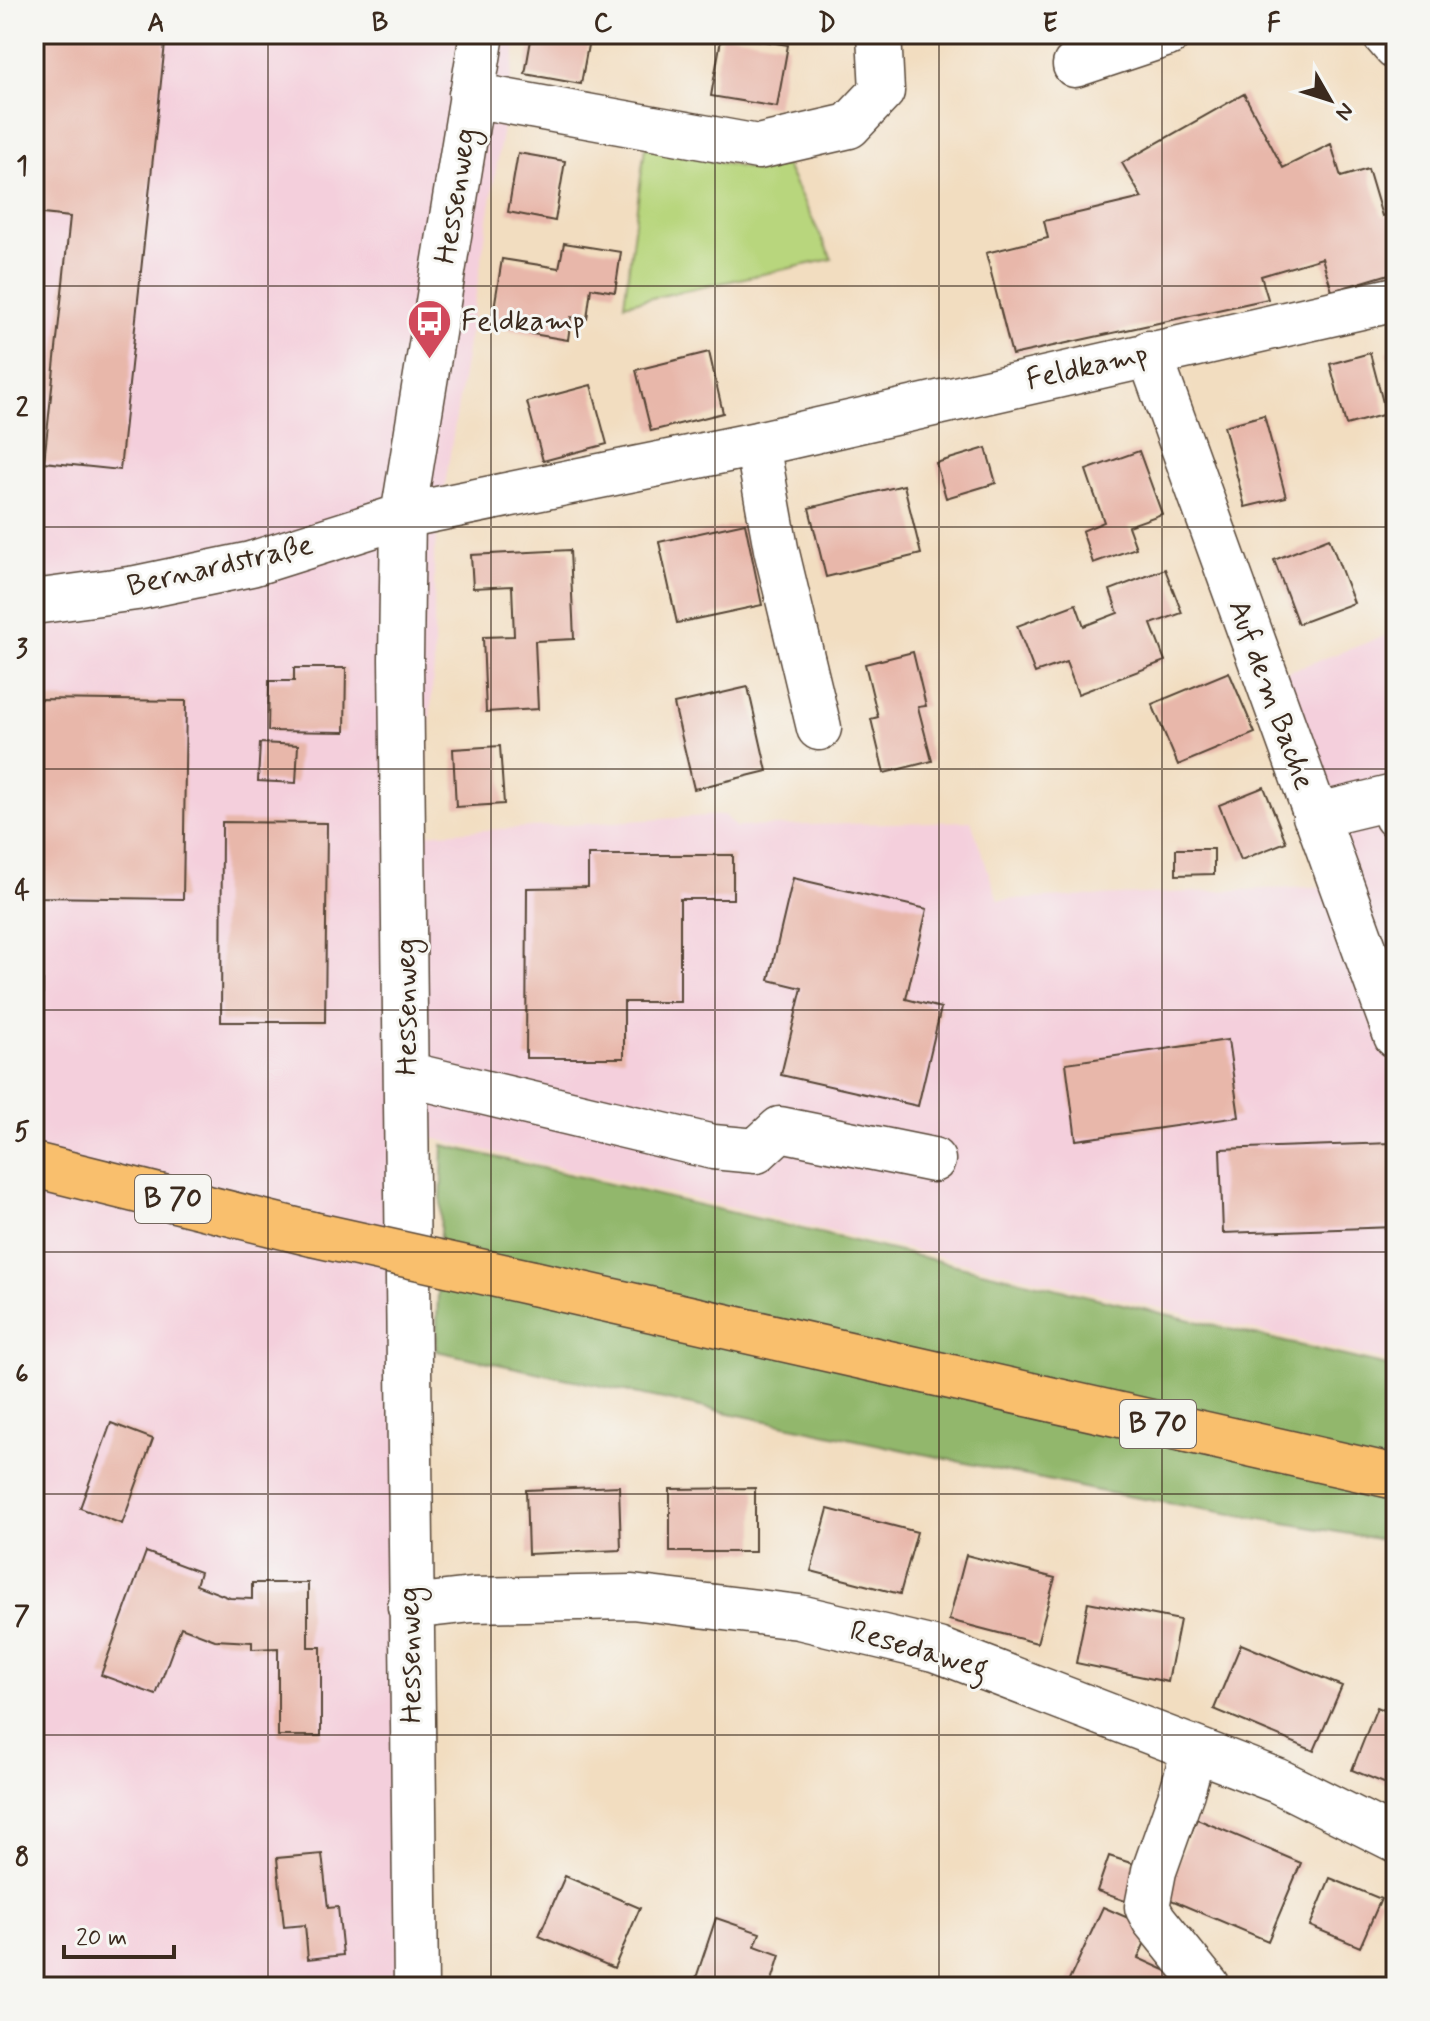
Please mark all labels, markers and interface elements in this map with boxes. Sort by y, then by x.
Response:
text: A [147,7,165,41]
text: B [372,7,388,41]
text: C [594,7,613,41]
text: D [818,7,836,41]
text: E [1042,7,1058,41]
text: F [1267,7,1281,41]
north arrow [1290,60,1370,140]
text: N [1328,97,1359,126]
street label: Hessenweg [426,125,488,267]
text: 1 [16,150,28,184]
bus stop icon: Feldkamp [406,297,454,360]
place label: Feldkamp [461,302,585,341]
street label: Feldkamp [1022,334,1152,400]
text: 2 [16,392,29,426]
street label: Bernardstraße [123,526,317,606]
street label: Auf dem Bache [1219,595,1323,795]
text: 3 [16,633,28,667]
text: 4 [14,875,30,909]
street label: Hessenweg [387,939,428,1075]
text: 5 [14,1116,30,1150]
road number: B 70 [135,1175,211,1223]
text: 6 [15,1358,29,1392]
road number: B 70 [1120,1400,1196,1448]
street label: Hessenweg [390,1586,434,1724]
text: 7 [14,1600,30,1634]
street label: Resedaweg [844,1612,993,1691]
text: 8 [15,1841,29,1875]
scale bar [64,1909,174,1959]
text: 20 m [76,1923,127,1954]

